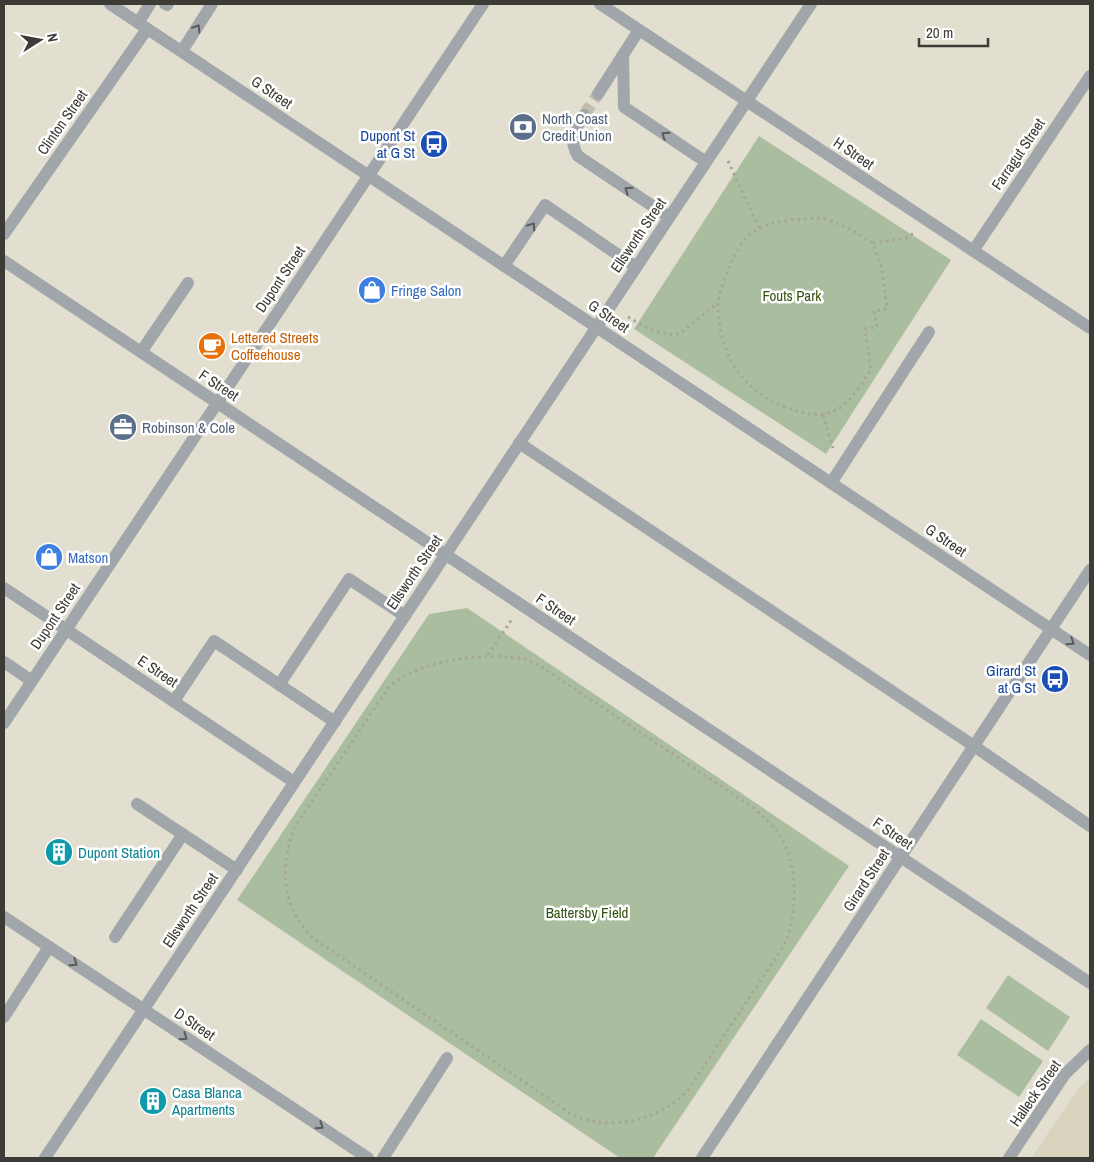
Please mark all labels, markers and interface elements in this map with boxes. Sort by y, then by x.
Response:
north arrow [15,15,65,65]
scale bar [919,15,988,47]
text: 20 m [926,22,953,43]
one-way arrow [191,24,200,33]
text: N [43,32,62,43]
street label: G Street [247,70,297,114]
street label: Clinton Street [32,85,93,159]
place label: North Coast Credit Union [542,108,612,146]
bank icon: North Coast Credit Union [508,112,538,142]
street label: Farragut Street [986,114,1050,194]
place label: Dupont St at G St [360,125,416,163]
bus stop icon: Dupont St at G St [419,129,449,159]
one-way arrow [662,132,671,141]
street label: H Street [829,132,879,175]
one-way arrow [625,187,634,197]
street label: Ellsworth Street [605,193,671,277]
one-way arrow [526,222,535,231]
street label: Dupont Street [250,241,310,316]
shop icon: Fringe Salon [357,275,387,305]
place label: Fringe Salon [391,280,461,301]
park label: Fouts Park [763,285,822,306]
street label: G Street [584,294,634,338]
place label: Lettered Streets Coffeehouse [231,327,319,365]
cafe icon: Lettered Streets Coffeehouse [197,331,227,361]
street label: F Street [195,364,244,406]
office icon: Robinson & Cole [108,412,138,442]
place label: Robinson & Cole [142,417,235,438]
street label: G Street [921,518,971,562]
street label: Ellsworth Street [381,530,447,614]
shop icon: Matson [34,542,64,572]
place label: Matson [68,547,108,568]
street label: Dupont Street [25,578,85,653]
street label: F Street [532,588,580,630]
one-way arrow [1065,636,1074,645]
street label: E Street [134,650,183,692]
place label: Girard St at G St [986,660,1037,698]
bus stop icon: Girard St at G St [1040,664,1070,694]
street label: F Street [869,812,917,854]
building icon: Dupont Station [44,837,74,867]
place label: Dupont Station [78,842,160,863]
street label: Girard Street [838,844,894,916]
street label: Ellsworth Street [157,868,223,952]
park label: Battersby Field [546,902,628,923]
one-way arrow [68,957,77,967]
street label: D Street [170,1003,220,1046]
one-way arrow [179,1030,188,1040]
street label: Halleck Street [1004,1055,1066,1130]
place label: Casa Blanca Apartments [171,1082,242,1120]
building icon: Casa Blanca Apartments [138,1086,168,1116]
one-way arrow [314,1120,323,1130]

